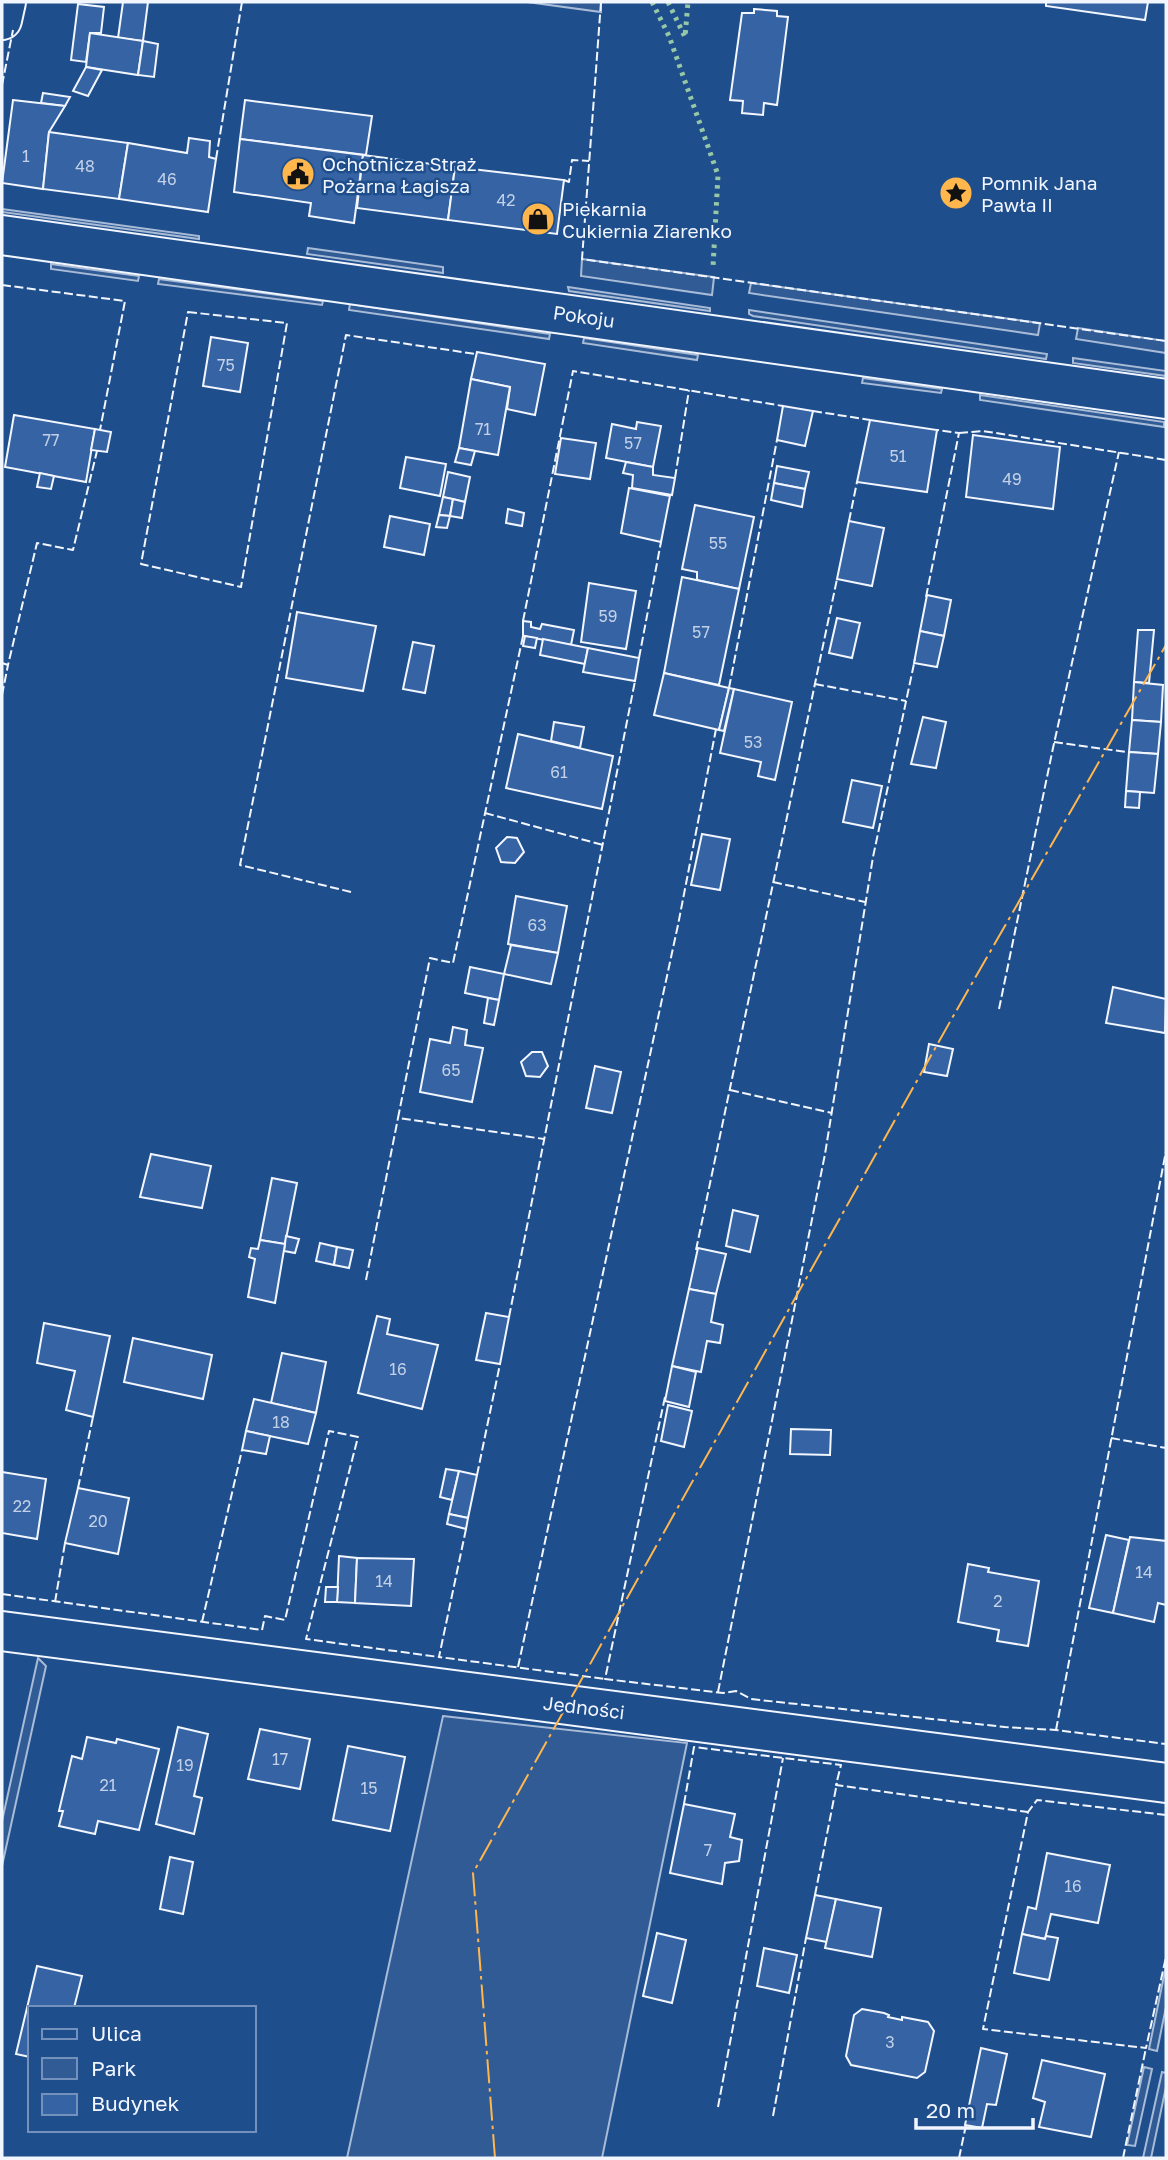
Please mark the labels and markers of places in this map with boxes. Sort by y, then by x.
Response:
place label: Ochotnicza Straż Pożarna Łagisza [322,152,476,197]
public building icon: Ochotnicza Straż Pożarna Łagisza [279,155,317,193]
place label: Pomnik Jana Pawła II [981,171,1097,216]
place icon: Pomnik Jana Pawła II [937,174,975,212]
place label: Piekarnia Cukiernia Ziarenko [562,197,732,242]
shop icon: Piekarnia Cukiernia Ziarenko [519,200,557,238]

